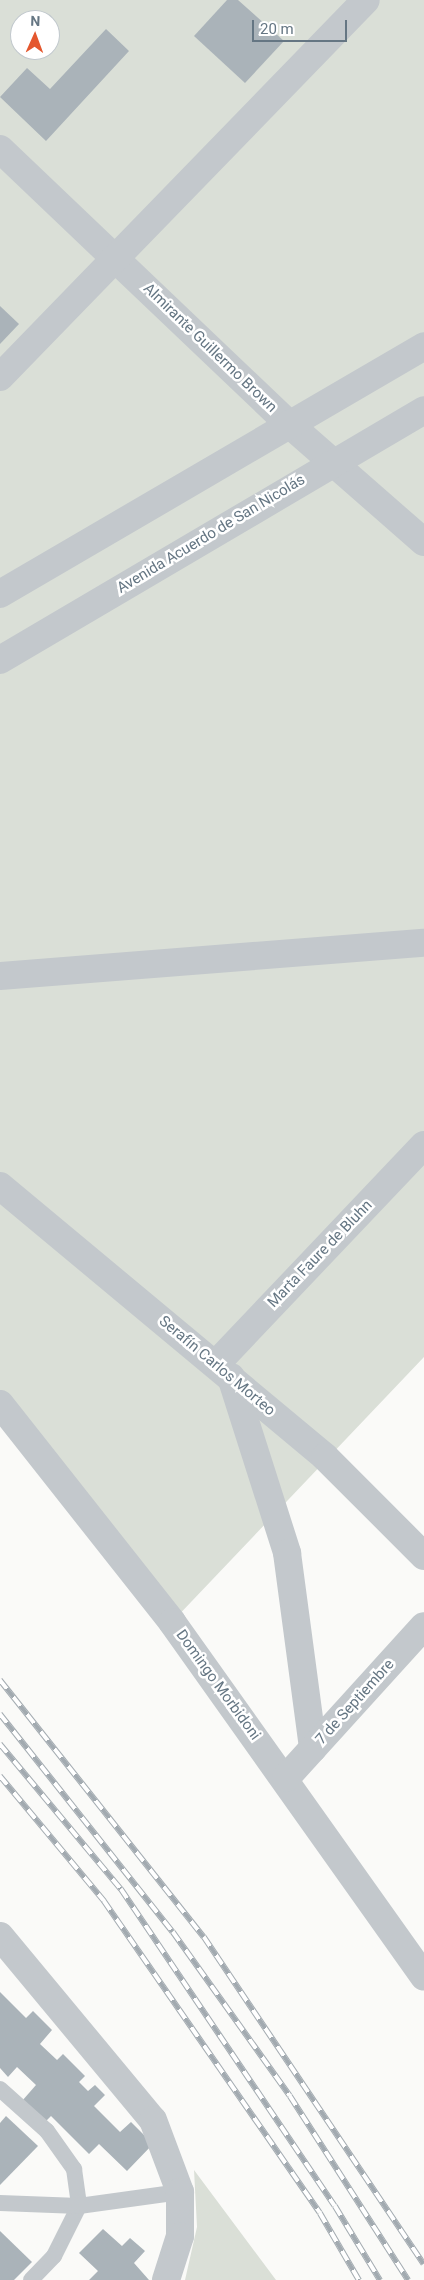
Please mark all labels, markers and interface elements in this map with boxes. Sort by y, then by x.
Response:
north arrow [10,10,60,60]
scale bar [254,10,349,42]
text: N [30,13,41,29]
text: 20 m [260,20,294,38]
street label: Almirante Guillermo Brown [140,280,280,416]
street label: Avenida Acuerdo de San Nicolás [114,471,308,597]
street label: Marta Faure de Bluhn [264,1196,376,1312]
street label: Serafín Carlos Morteo [155,1312,279,1420]
street label: Domingo Morbidoni [172,1626,264,1744]
street label: 7 de Septiembre [312,1656,398,1748]

